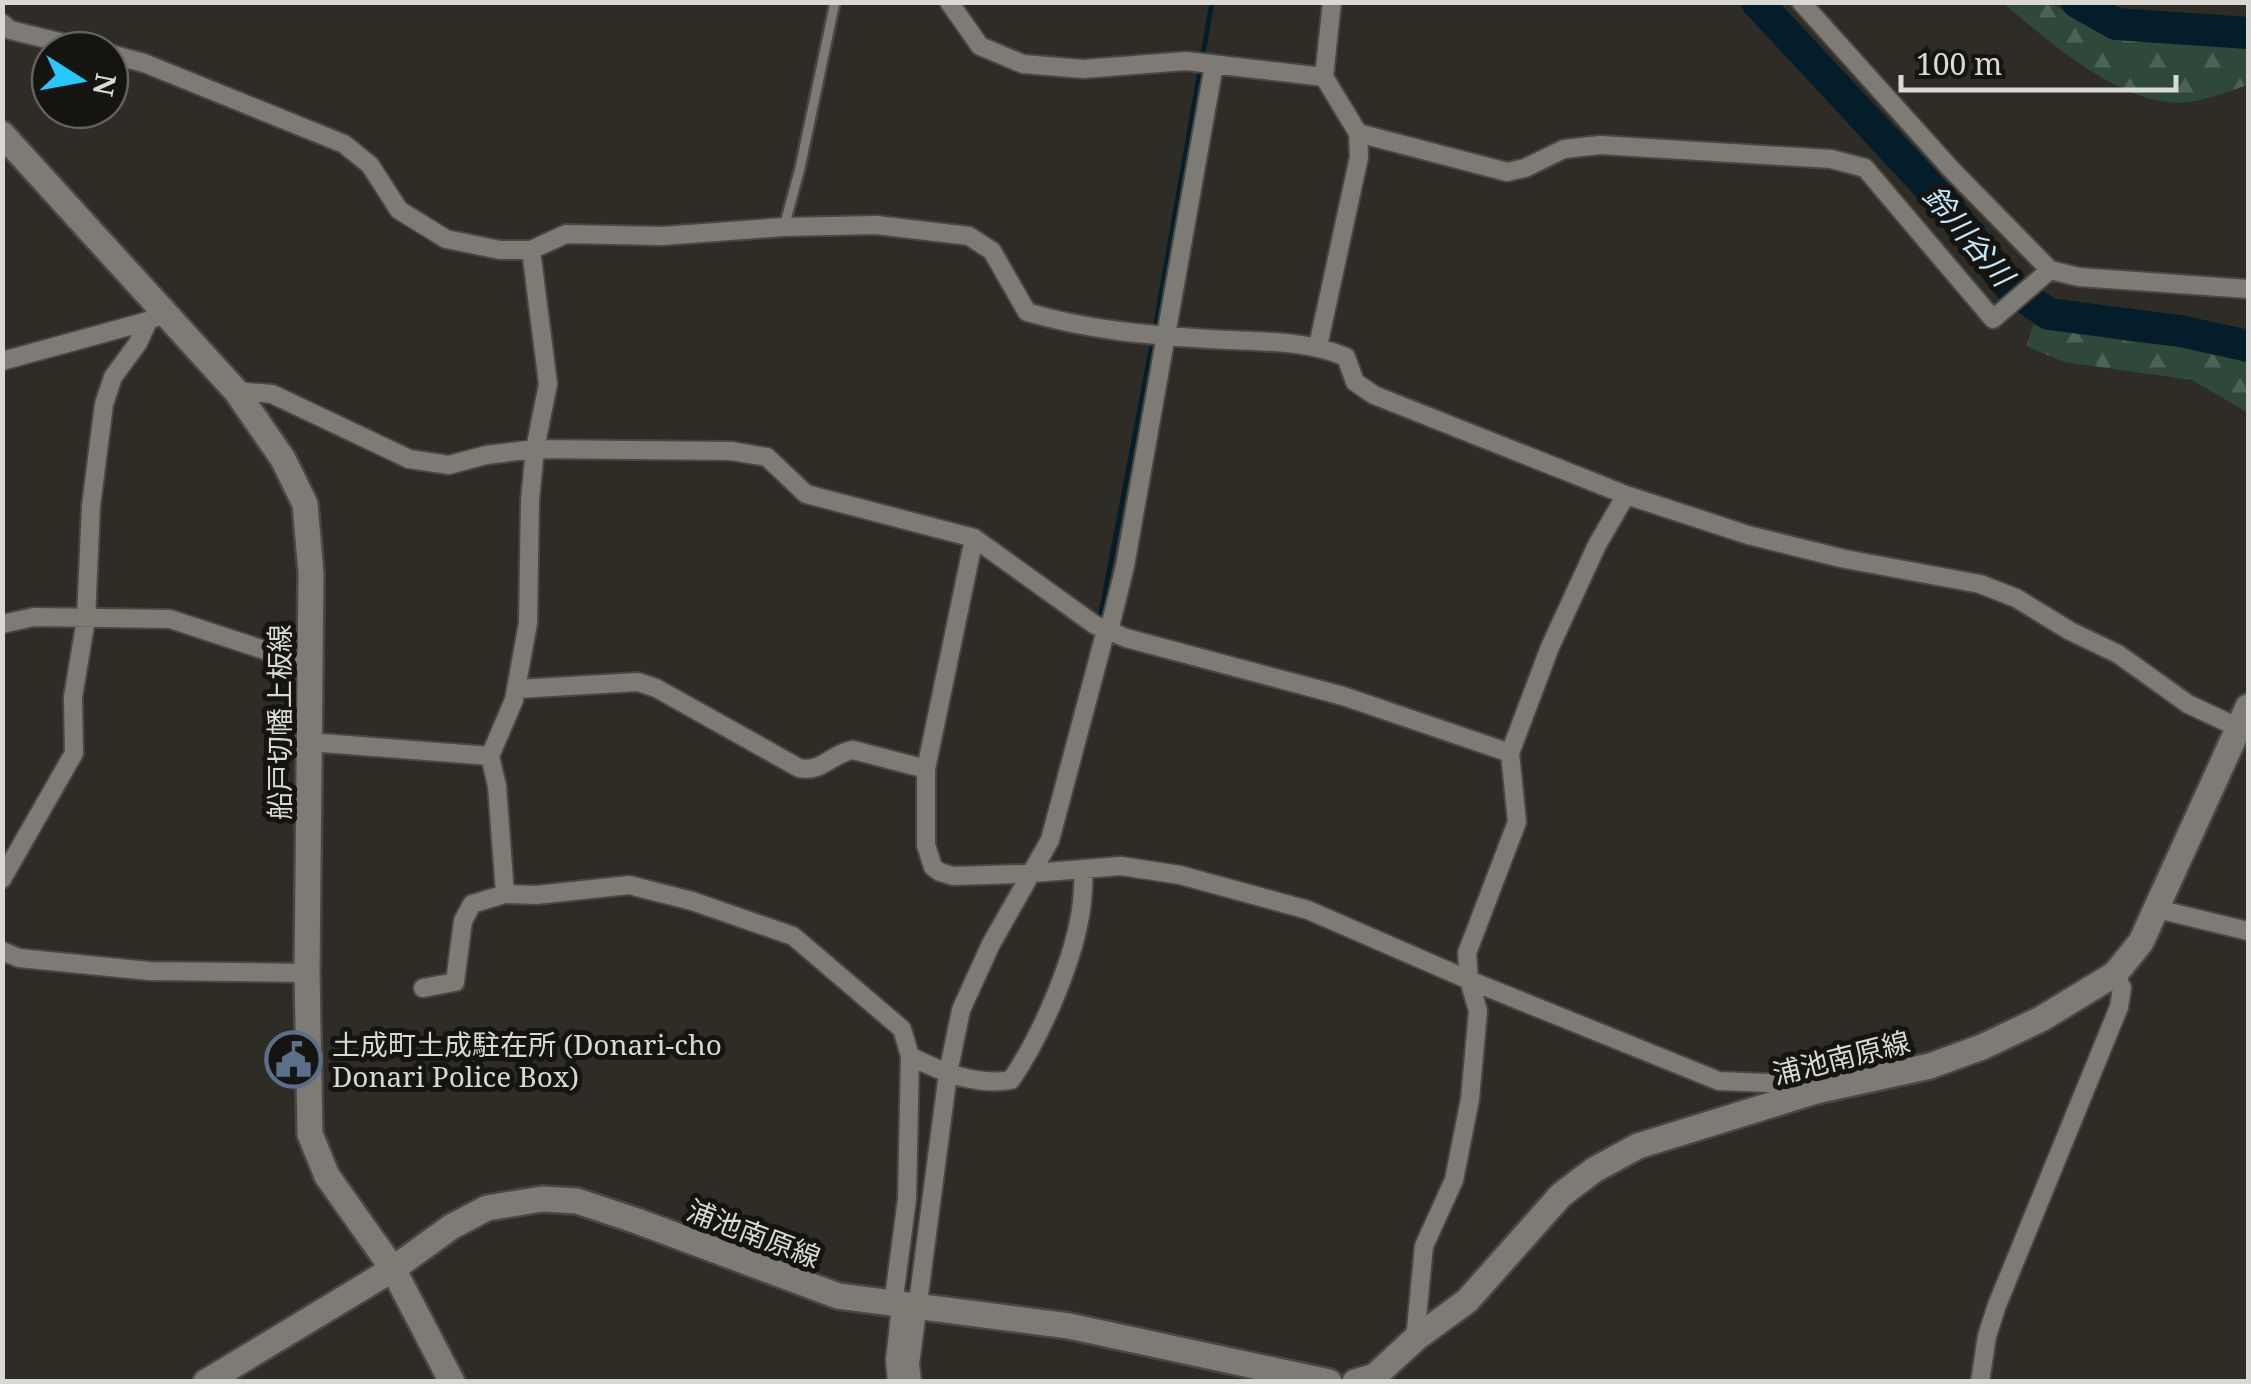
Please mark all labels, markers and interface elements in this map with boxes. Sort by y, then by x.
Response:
north arrow [30,30,130,130]
scale bar [1901,30,2176,92]
text: 100 m [1916,43,2002,84]
text: N [85,70,126,99]
water label: 鈴川谷川 [1915,176,2025,296]
street label: 船戸切幡上板線 [260,624,298,820]
street label: 浦池南原線 [1768,1022,1914,1092]
place label: 土成町土成駐在所 (Donari-cho Donari Police Box) [332,1025,722,1095]
public building icon: 土成町土成駐在所 (Donari-cho Donari Police Box) [263,1030,323,1090]
street label: 浦池南原線 [682,1190,826,1276]

